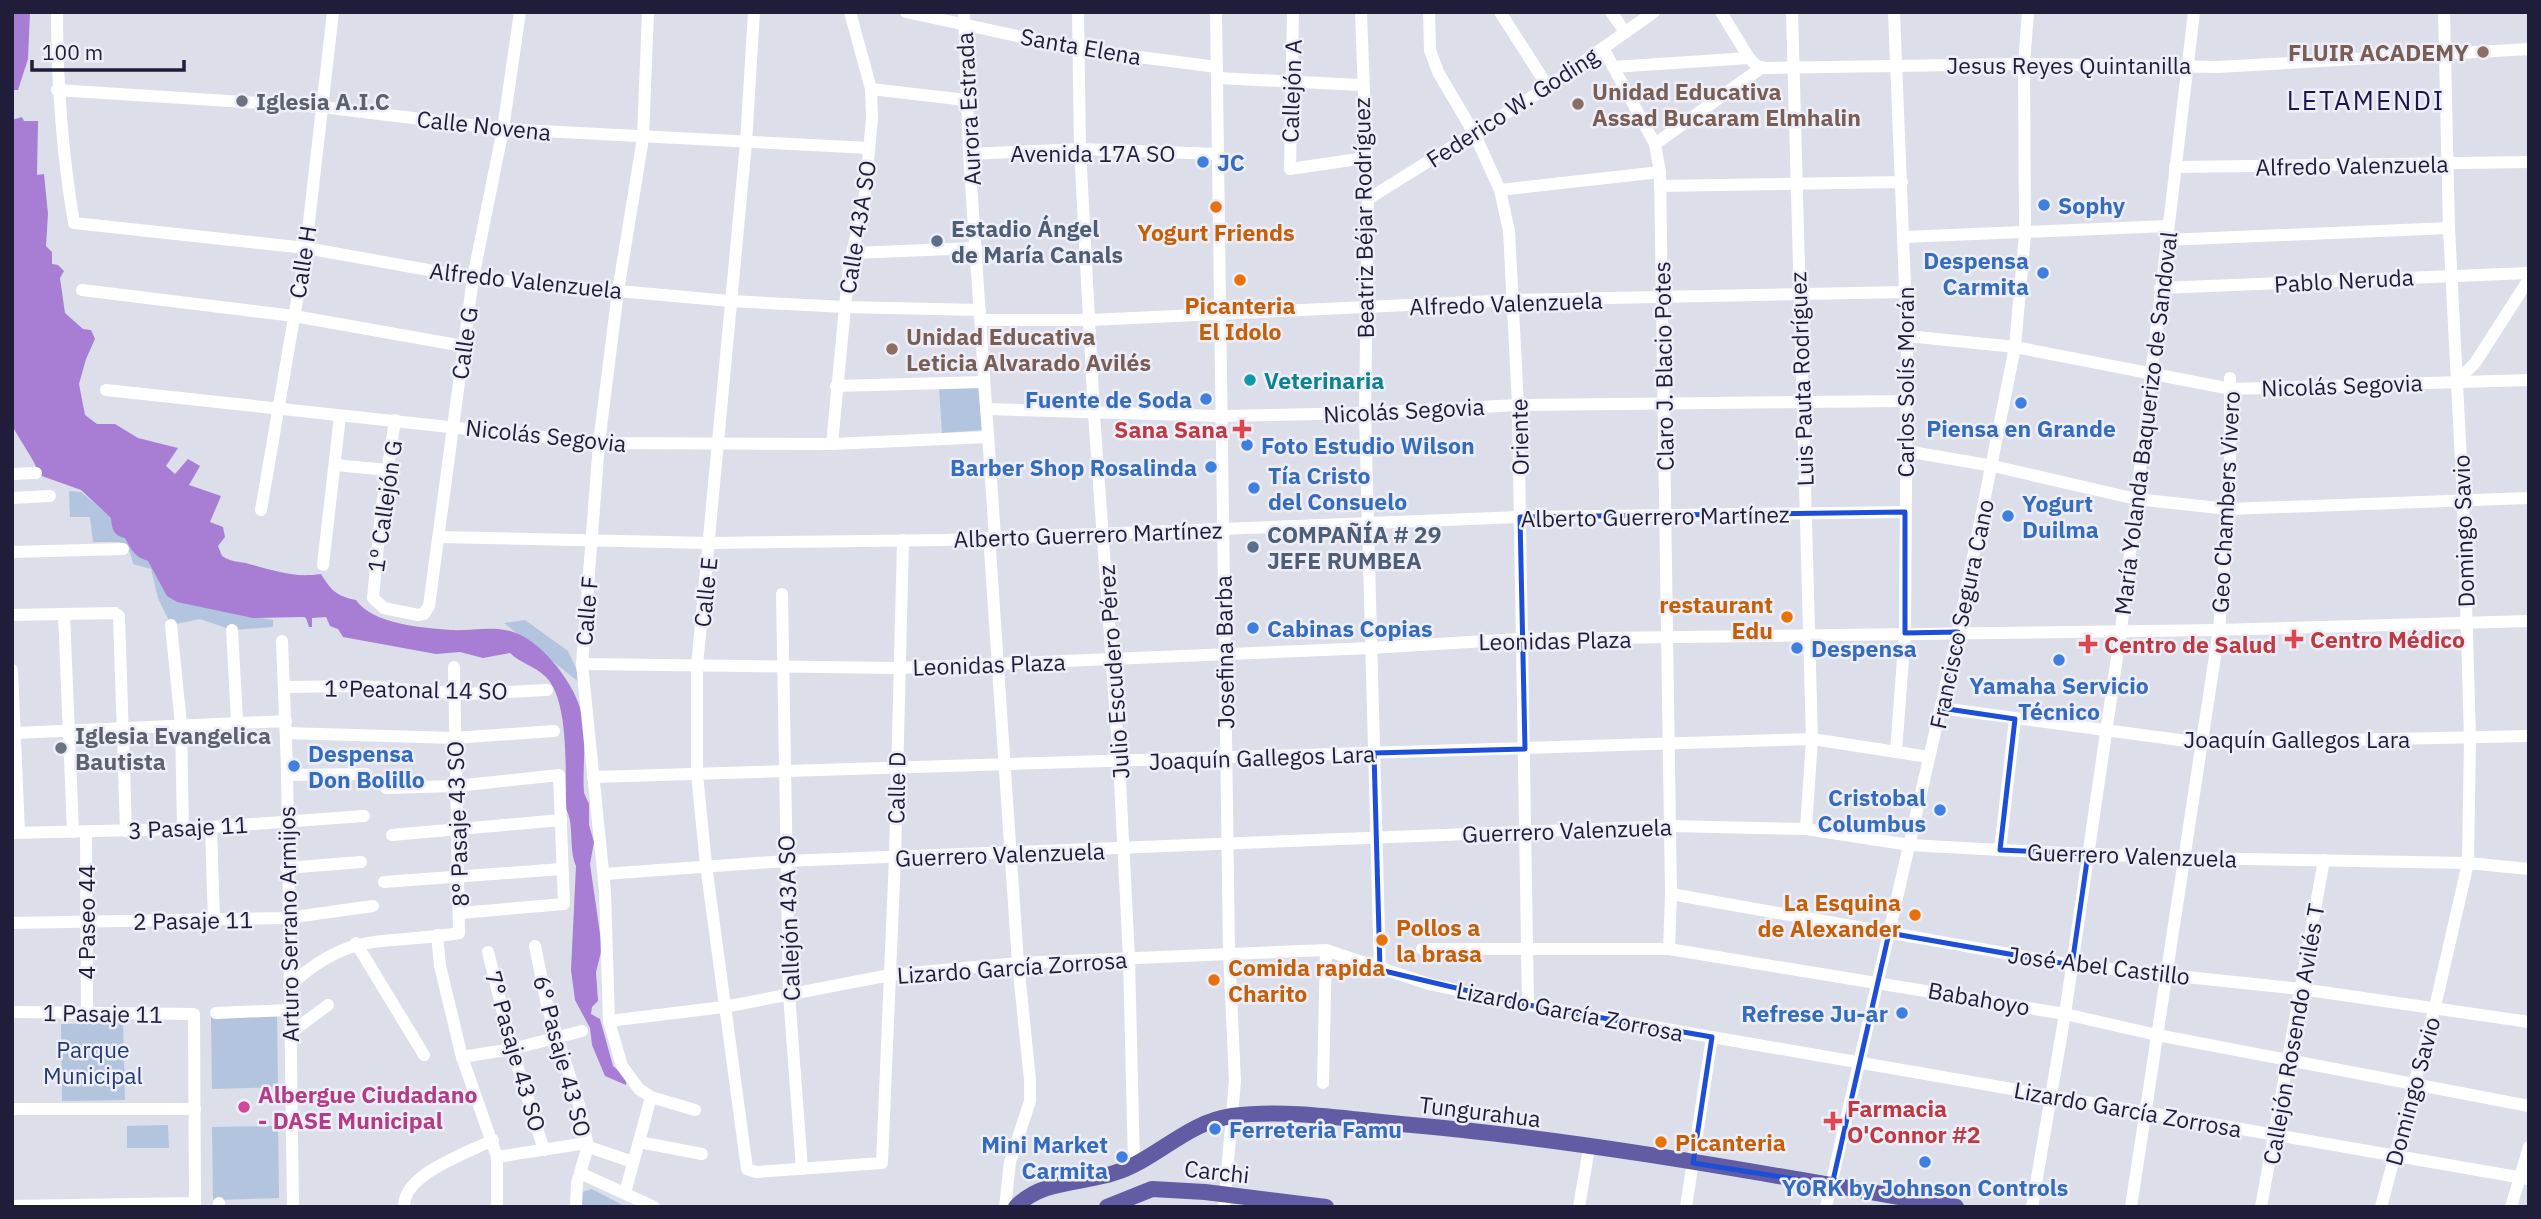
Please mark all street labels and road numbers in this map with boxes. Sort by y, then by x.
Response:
street label: Santa Elena [1018,21,1144,71]
street label: Aurora Estrada [949,31,987,187]
street label: Callejón A [1274,39,1308,143]
street label: Federico W. Goding [1420,40,1604,174]
street label: Jesus Reyes Quintanilla [1947,50,2191,80]
street label: Beatriz Béjar Rodríguez [1346,97,1380,339]
street label: Calle Novena [415,103,553,147]
street label: Avenida 17A SO [1010,138,1176,168]
street label: Alfredo Valenzuela [2255,148,2449,182]
street label: Calle 43A SO [832,158,882,296]
street label: Calle H [281,223,323,301]
street label: María Yolanda Baquerizo de Sandoval [2107,230,2183,616]
street label: Alfredo Valenzuela [428,255,624,305]
street label: Claro J. Blacio Potes [1646,261,1680,471]
street label: Pablo Neruda [2273,261,2415,299]
street label: Luis Pauta Rodríguez [1782,271,1820,487]
street label: Alfredo Valenzuela [1409,285,1603,321]
street label: Carlos Solís Morán [1890,287,1920,477]
street label: Calle G [444,305,484,381]
street label: Nicolás Segovia [2261,367,2423,403]
street label: Geo Chambers Vivero [2204,390,2246,614]
street label: Nicolás Segovia [1323,391,1485,429]
street label: Oriente [1503,398,1535,476]
street label: Nicolás Segovia [464,412,628,458]
street label: 1º Callejón G [360,438,408,574]
street label: Domingo Savio [2445,454,2481,608]
street label: Francisco Segura Cano [1922,496,2000,732]
street label: Alberto Guerrero Martínez [1520,499,1790,533]
street label: Alberto Guerrero Martínez [953,514,1223,554]
street label: Calle E [686,555,724,629]
street label: Julio Escudero Pérez [1091,564,1135,780]
street label: Calle F [568,575,604,647]
street label: Josefina Barba [1208,575,1240,729]
street label: Leonidas Plaza [1478,624,1632,656]
street label: Leonidas Plaza [912,646,1066,682]
street label: 1°Peatonal 14 SO [324,672,508,706]
street label: Joaquín Gallegos Lara [2184,724,2410,754]
street label: Joaquín Gallegos Lara [1148,738,1376,776]
street label: 8° Pasaje 43 SO [439,741,475,907]
street label: Calle D [880,752,912,824]
street label: Arturo Serrano Armijos [271,806,305,1042]
street label: 3 Pasaje 11 [127,809,249,845]
street label: Guerrero Valenzuela [1461,811,1673,849]
street label: Callejón 43A SO [770,834,806,1002]
street label: Guerrero Valenzuela [894,835,1106,873]
street label: Guerrero Valenzuela [2026,836,2238,874]
street label: 4 Paseo 44 [71,865,101,979]
street label: Callejón Rosendo Avilés T [2255,901,2331,1167]
street label: 2 Pasaje 11 [133,904,253,936]
street label: José Abel Castillo [2006,939,2192,991]
street label: Lizardo García Zorrosa [896,944,1128,990]
street label: 7° Pasaje 43 SO [479,967,553,1135]
street label: 6° Pasaje 43 SO [527,972,599,1140]
street label: Lizardo García Zorrosa [1454,974,1686,1048]
street label: Babahoyo [1926,974,2032,1022]
street label: 1 Pasaje 11 [43,997,163,1029]
street label: Domingo Savio [2378,1013,2446,1169]
street label: Lizardo García Zorrosa [2012,1074,2244,1144]
street label: Tungurahua [1417,1089,1543,1133]
street label: Carchi [1183,1153,1251,1189]

